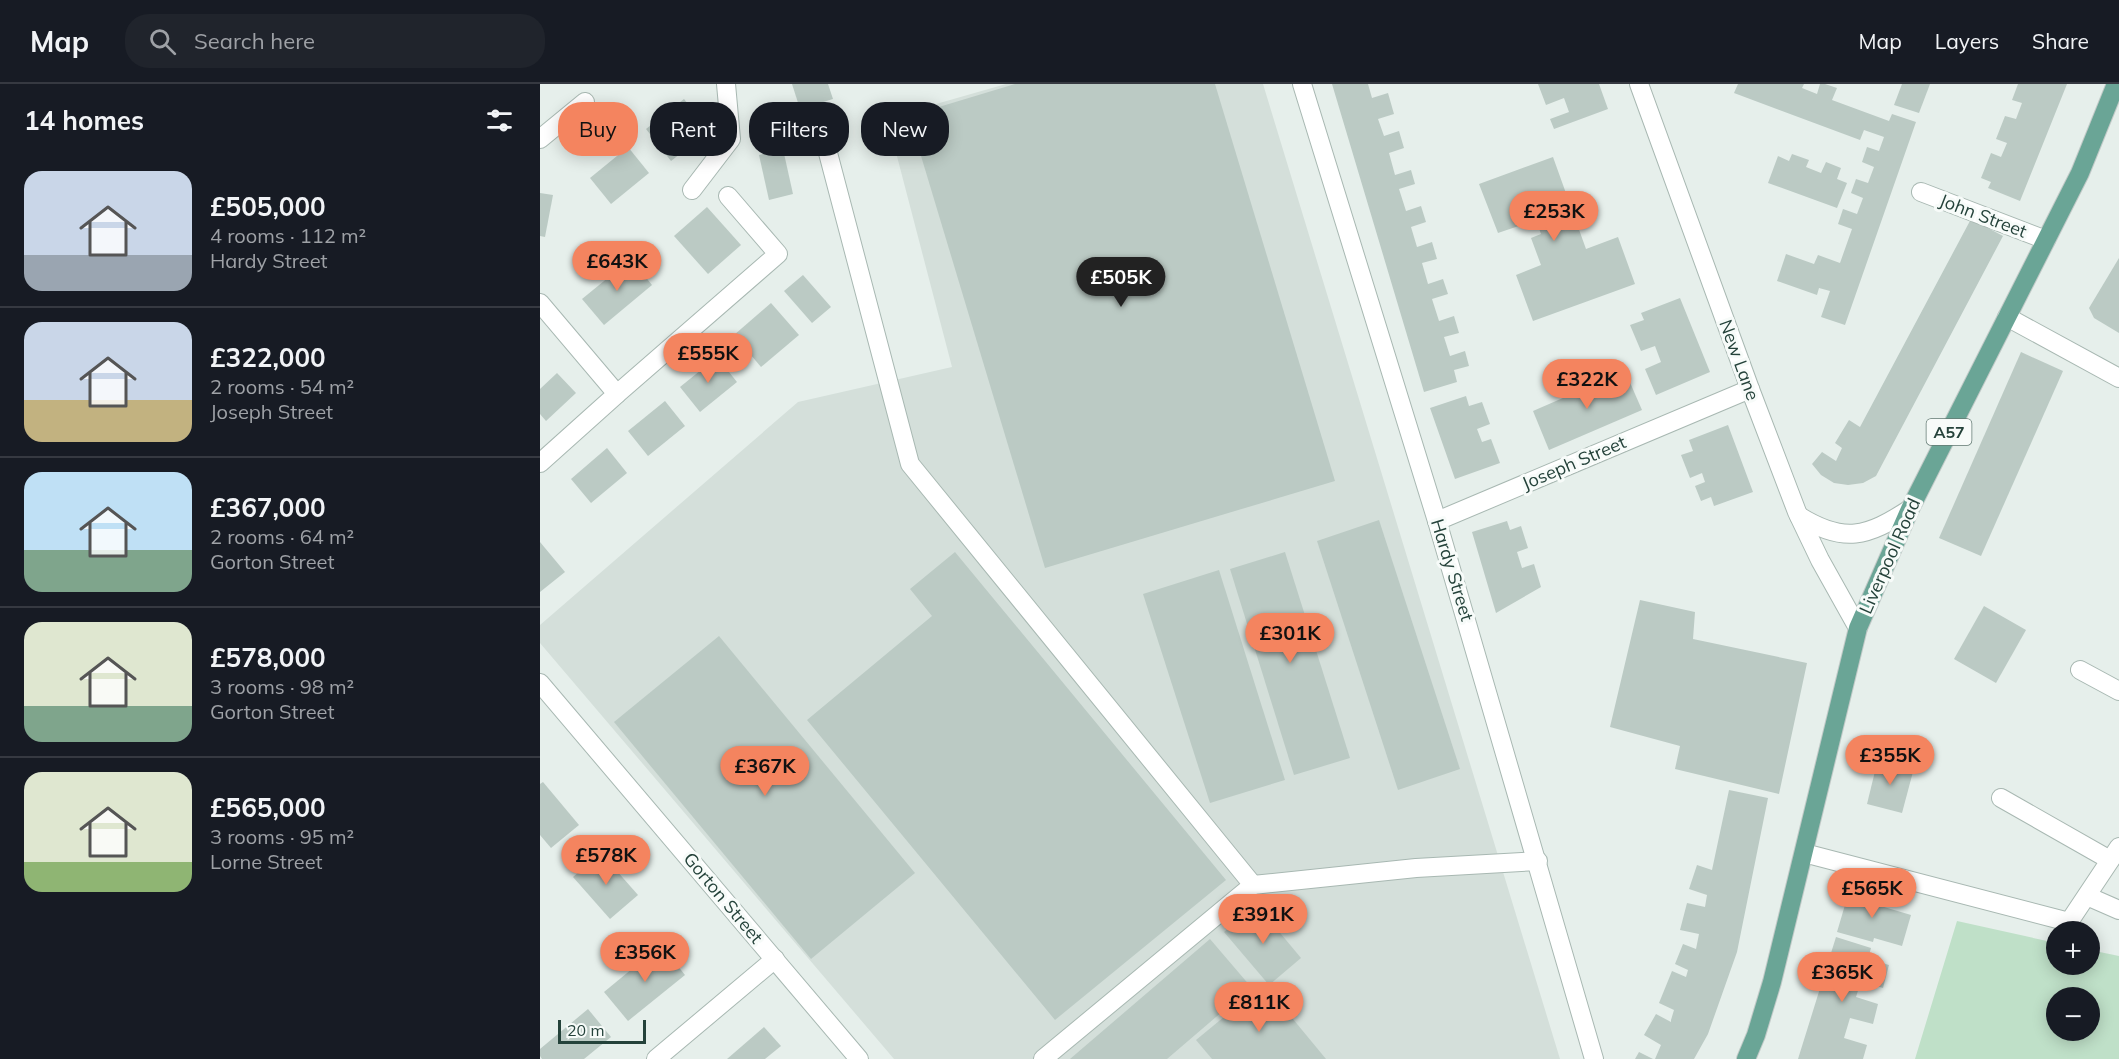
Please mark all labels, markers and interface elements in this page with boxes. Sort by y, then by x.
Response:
search box [125,14,545,68]
text: Map [30,24,89,59]
icon: search [146,25,179,58]
text: Search here [194,27,315,55]
text: Map [1859,28,1902,54]
text: Layers [1935,28,1999,54]
text: Share [2032,28,2089,54]
chip: Buy [558,102,638,156]
chip: Rent [650,102,737,156]
chip: Filters [749,102,849,156]
chip: New [861,102,949,156]
text: 14 homes [24,104,144,137]
icon: filters [483,104,516,137]
street label: John Street [1936,188,2030,243]
text: £505,000 [210,190,326,223]
pin: £253K [1512,191,1596,242]
icon: home [72,195,144,267]
text: £253K [1523,198,1585,223]
text: 4 rooms · 112 m² [210,223,366,248]
pin: £643K [575,241,659,292]
text: Hardy Street [210,248,328,273]
text: £643K [586,248,648,273]
pin: £505K [1079,257,1163,308]
text: £505K [1090,264,1152,289]
street label: New Lane [1714,316,1765,403]
pin: £555K [666,333,750,384]
text: £555K [677,340,739,365]
text: £322,000 [210,341,326,374]
icon: home [72,346,144,418]
pin: £322K [1545,359,1629,410]
text: £322K [1556,366,1618,391]
text: 2 rooms · 54 m² [210,374,354,399]
text: Joseph Street [210,399,333,424]
road number: A57 [1926,419,1972,445]
street label: Joseph Street [1518,430,1629,495]
text: £367,000 [210,491,326,524]
street label: Liverpool Road [1854,494,1925,617]
icon: home [72,496,144,568]
street label: Hardy Street [1426,516,1479,624]
text: 2 rooms · 64 m² [210,524,354,549]
text: Gorton Street [210,549,334,574]
pin: £301K [1248,613,1332,664]
text: £301K [1259,620,1321,645]
text: £578,000 [210,641,326,674]
icon: home [72,646,144,718]
text: 3 rooms · 98 m² [210,674,354,699]
text: Gorton Street [210,699,334,724]
pin: £355K [1848,735,1932,786]
text: £355K [1859,742,1921,767]
pin: £367K [723,746,807,797]
text: £367K [734,753,796,778]
text: £565,000 [210,791,326,824]
icon: home [72,796,144,868]
text: 3 rooms · 95 m² [210,824,354,849]
pin: £578K [564,835,648,886]
text: £578K [575,842,637,867]
street label: Gorton Street [679,847,768,948]
text: Lorne Street [210,849,323,874]
pin: £565K [1830,868,1914,919]
text: £565K [1841,875,1903,900]
pin: £391K [1221,894,1305,945]
text: £391K [1232,901,1294,926]
map controls [2046,921,2100,1041]
button: + [2046,921,2100,975]
pin: £356K [603,932,687,983]
text: £356K [614,939,676,964]
pin: £365K [1800,952,1884,1003]
text: £365K [1811,959,1873,984]
pin: £811K [1217,982,1301,1033]
button: − [2046,987,2100,1041]
text: £811K [1228,989,1290,1014]
scale bar [558,1017,646,1044]
text: 20 m [567,1020,604,1040]

